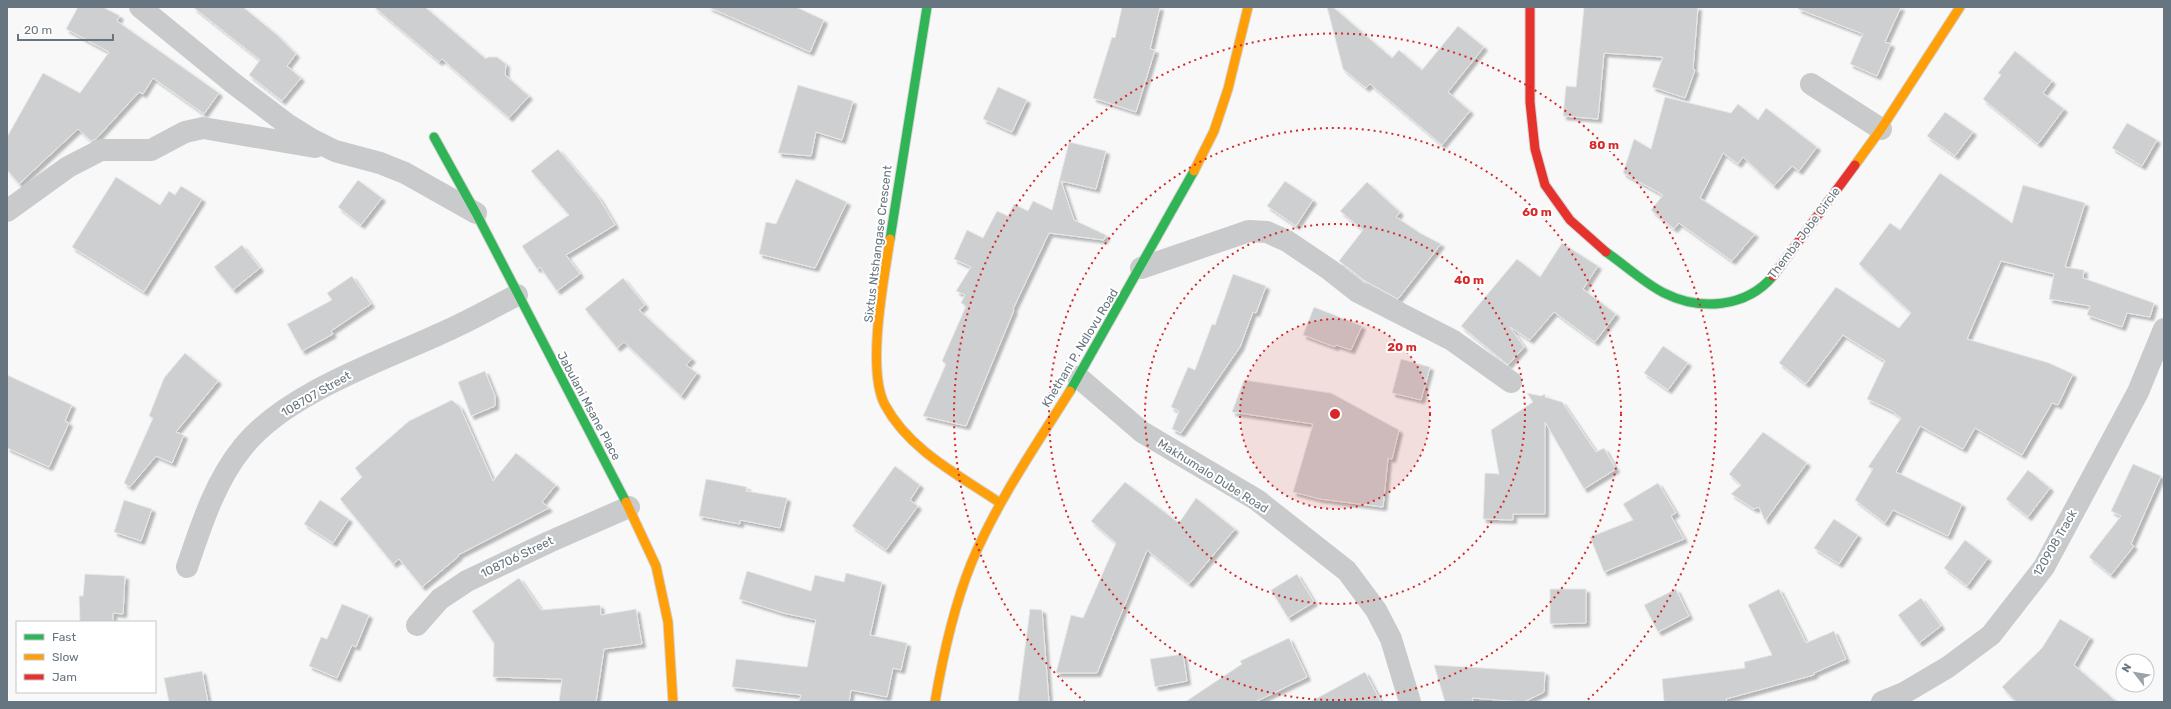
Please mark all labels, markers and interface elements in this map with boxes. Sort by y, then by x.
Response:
scale bar [18,16,113,42]
text: 20 m [24,23,52,37]
text: 80 m [1589,138,1619,152]
street label: Sixtus Ntshangase Crescent [861,164,895,323]
street label: Themba Jobe Circle [1765,184,1843,282]
text: 60 m [1522,205,1552,219]
text: 40 m [1454,273,1484,287]
street label: Khethani P. Ndlovu Road [1039,286,1121,410]
text: 20 m [1387,340,1417,354]
street label: Jabulani Msane Place [554,349,624,463]
street label: 108707 Street [279,368,354,420]
centre of rings [1328,407,1342,421]
street label: Makhumalo Dube Road [1155,436,1271,516]
street label: 120908 Track [2030,506,2080,579]
street label: 108706 Street [478,533,556,581]
legend [16,621,156,693]
text: Fast [52,630,76,644]
text: Slow [52,650,79,664]
north arrow [2115,653,2155,693]
text: N [2119,661,2135,675]
text: Jam [52,670,77,684]

